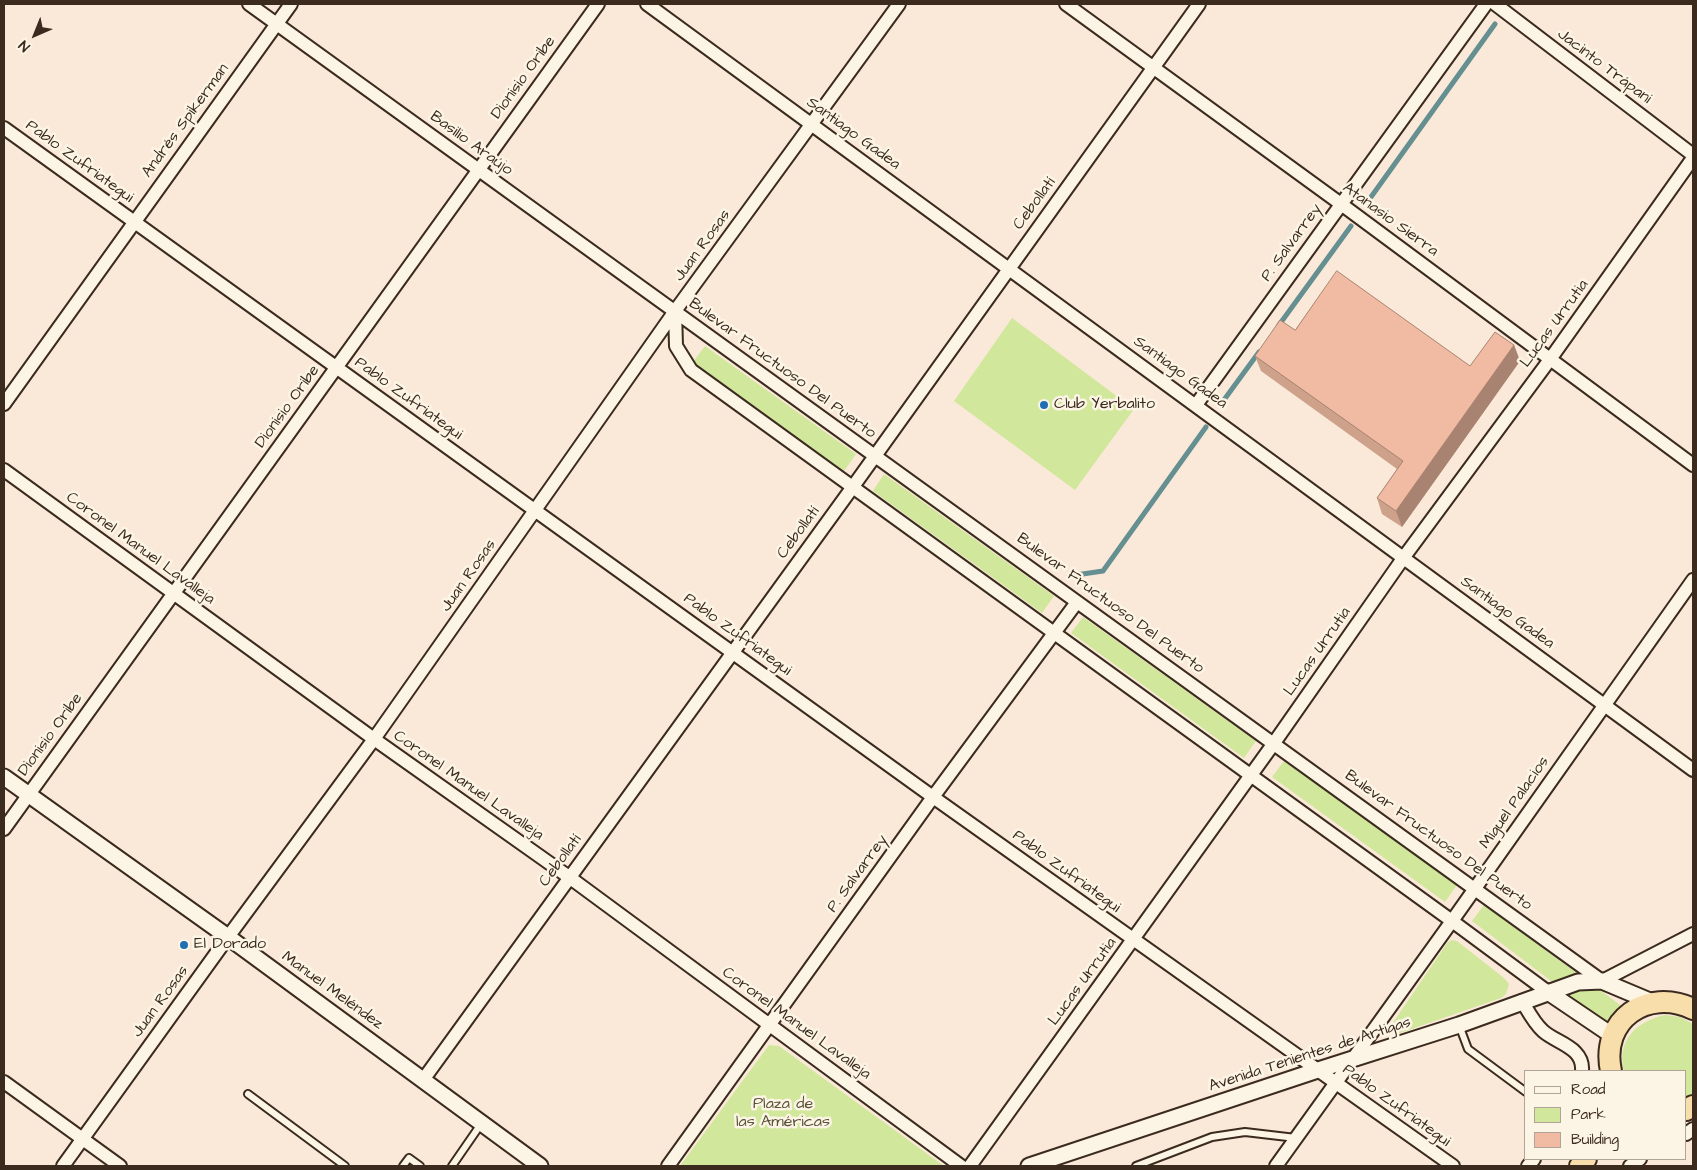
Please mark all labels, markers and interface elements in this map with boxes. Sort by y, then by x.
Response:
north arrow [10,10,60,60]
street label: Jacinto Trápani [1553,25,1655,109]
street label: Dionisio Oribe [488,33,560,123]
text: N [14,36,35,56]
street label: Andrés Spikerman [138,60,234,182]
street label: Santiago Gadea [802,94,904,174]
street label: Basilio Araújo [426,108,516,180]
street label: Pablo Zufriategui [21,116,137,208]
street label: Cebollatí [1010,174,1060,234]
street label: Atanasio Sierra [1338,179,1442,261]
street label: P. Salvarrey [1257,200,1327,286]
street label: Juan Rosas [671,206,735,286]
street label: Lucas Urrutia [1517,276,1593,372]
street label: Bulevar Fructuoso Del Puerto [685,295,879,443]
street label: Santiago Gadea [1129,333,1231,413]
street label: Pablo Zufriategui [350,353,466,445]
street label: Dionisio Oribe [252,362,324,452]
place label: Club Yerbalito [1054,395,1155,415]
marker: Club Yerbalito [1038,399,1050,411]
street label: Coronel Manuel Lavalleja [62,489,218,609]
street label: Cebollatí [774,503,824,563]
street label: Bulevar Fructuoso Del Puerto [1013,530,1207,678]
street label: Juan Rosas [437,536,501,616]
street label: Santiago Gadea [1456,573,1558,653]
street label: Pablo Zufriategui [679,589,795,681]
street label: Lucas Urrutia [1280,604,1356,700]
street label: Dionisio Oribe [15,690,87,780]
street label: Coronel Manuel Lavalleja [389,727,547,845]
street label: Miguel Palacios [1476,753,1554,853]
street label: Bulevar Fructuoso Del Puerto [1341,767,1535,915]
street label: Pablo Zufriategui [1008,826,1124,918]
street label: Cebollatí [536,831,586,891]
street label: P. Salvarrey [823,831,893,917]
street label: Lucas Urrutia [1045,934,1121,1030]
place label: El Dorado [194,935,266,955]
marker: El Dorado [178,939,190,951]
street label: Manuel Meléndez [277,948,387,1034]
street label: Juan Rosas [129,962,193,1042]
street label: Coronel Manuel Lavalleja [718,964,874,1084]
street label: Avenida Tenientes de Artigas [1207,1013,1413,1097]
street label: Pablo Zufriategui [1338,1060,1454,1152]
legend [1524,1070,1687,1160]
text: Road [1571,1079,1605,1100]
park label: Plaza de las Américas [736,1095,830,1133]
text: Park [1571,1104,1606,1125]
text: Building [1571,1129,1619,1150]

